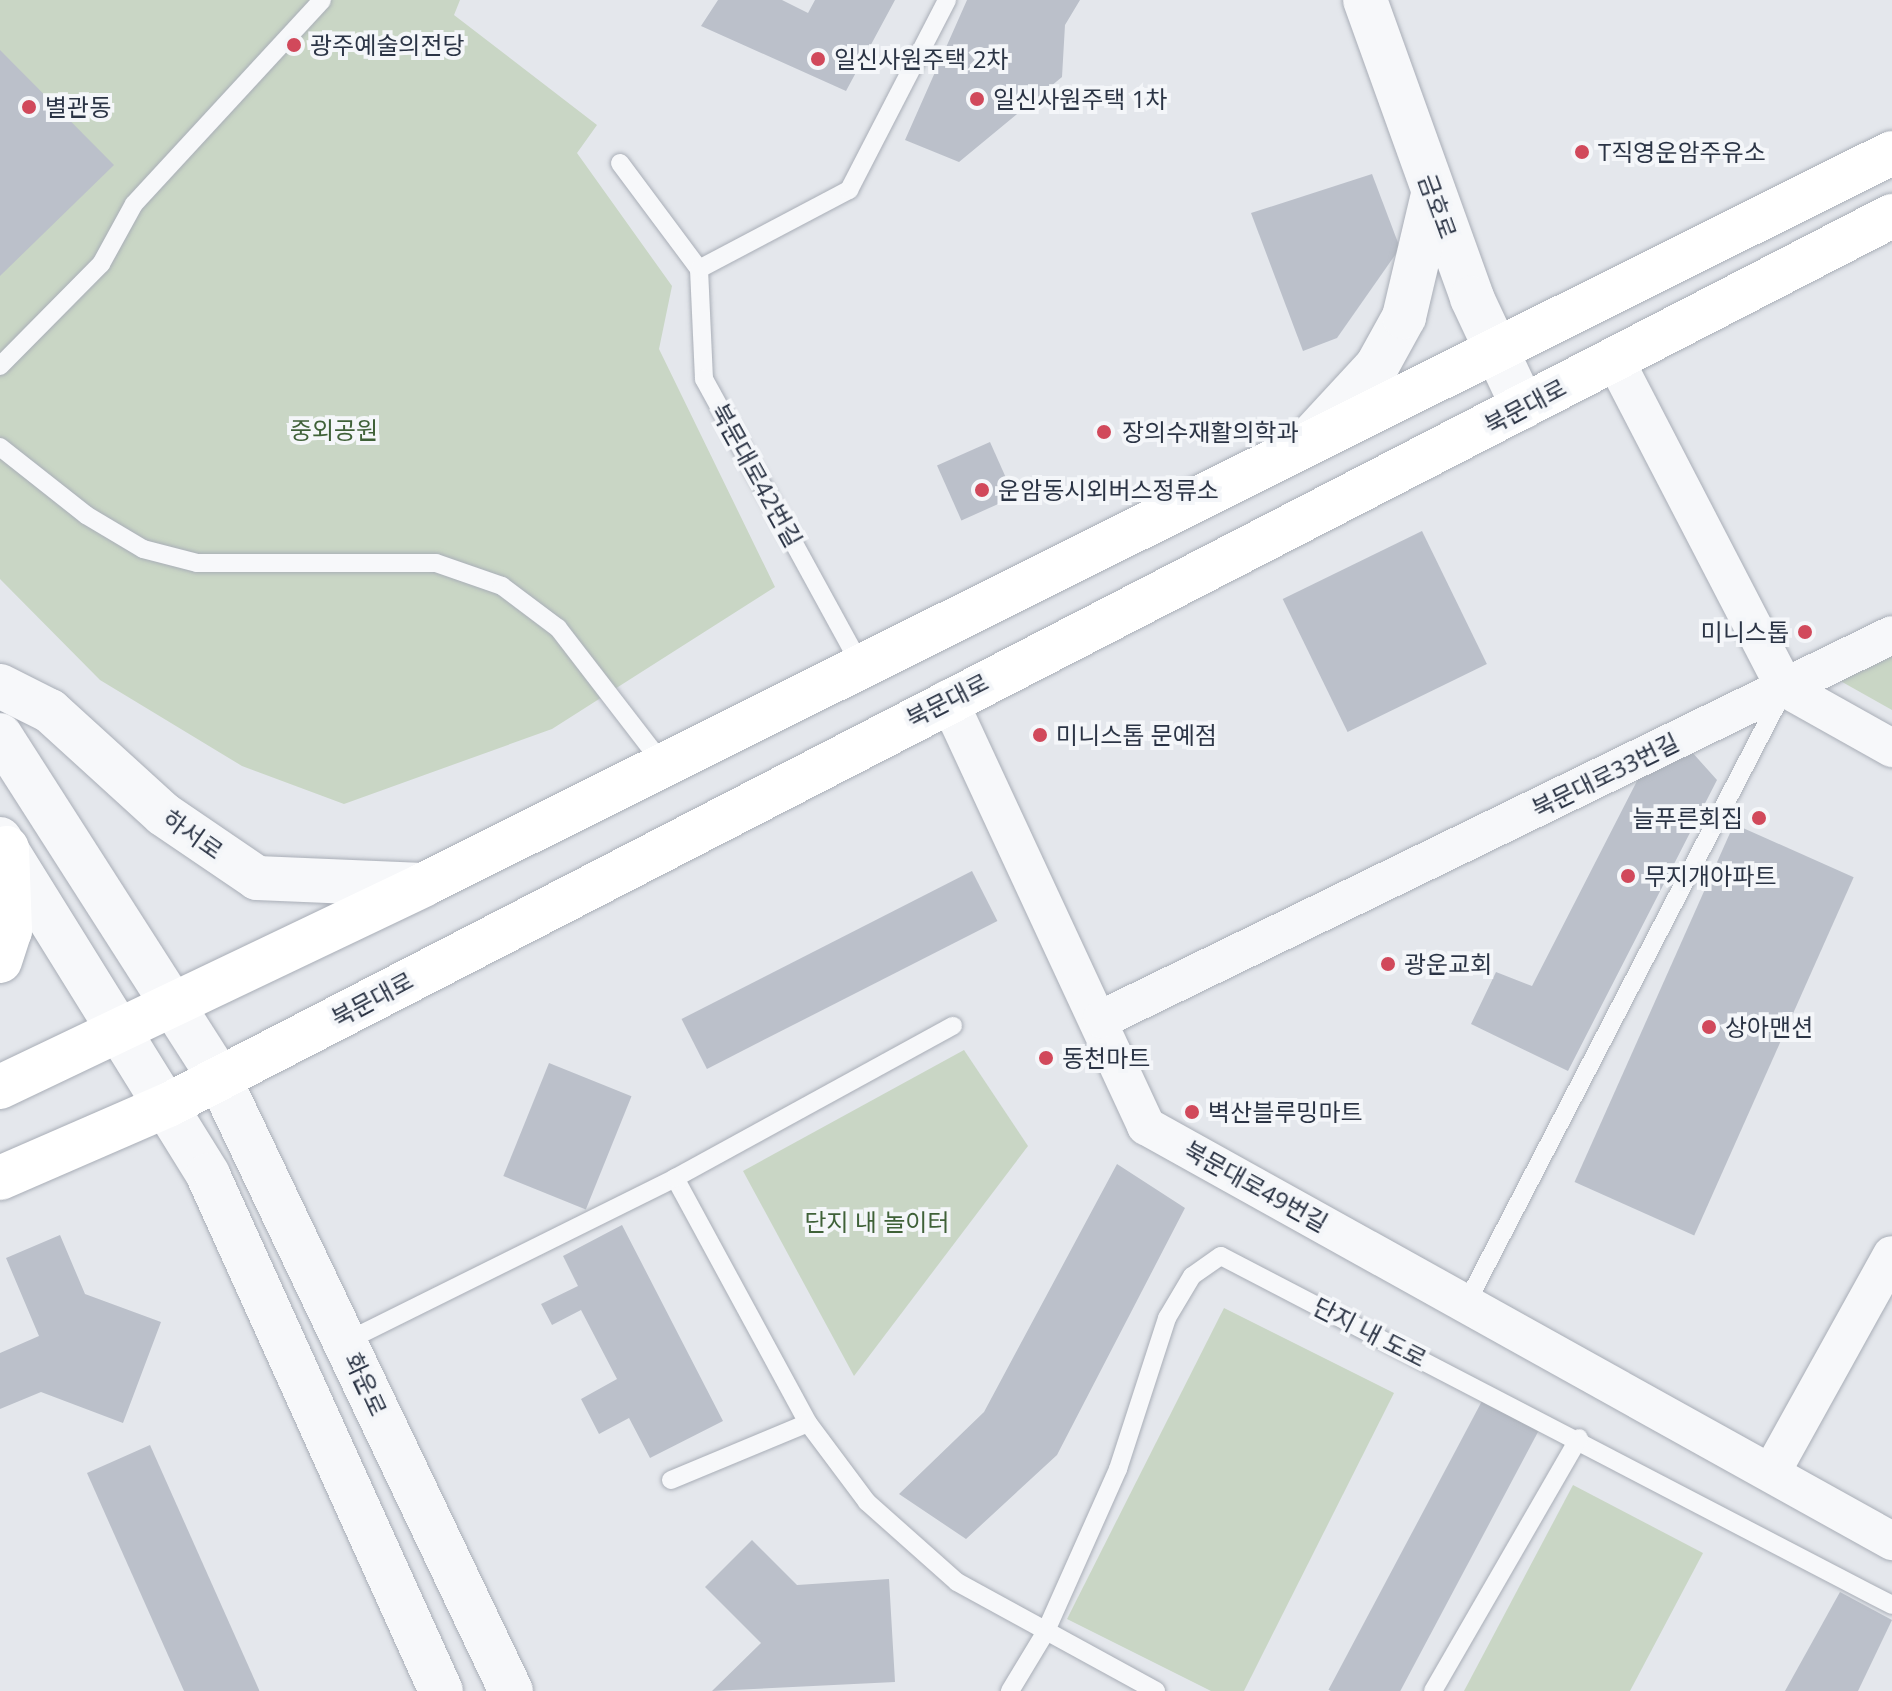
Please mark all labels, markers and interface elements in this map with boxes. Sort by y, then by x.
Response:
place label: 광주예술의전당 [310,31,465,59]
marker: 광주예술의전당 [285,36,303,54]
place label: 일신사원주택 2차 [834,45,1009,73]
marker: 일신사원주택 2차 [809,50,827,68]
place label: 일신사원주택 1차 [993,85,1168,113]
marker: 일신사원주택 1차 [968,90,986,108]
place label: 별관동 [45,93,111,121]
marker: 별관동 [20,98,38,116]
place label: T직영운암주유소 [1598,138,1766,166]
marker: T직영운암주유소 [1573,143,1591,161]
street label: 금호로 [1413,170,1463,242]
street label: 북문대로 [1479,373,1571,439]
street label: 북문대로42번길 [706,398,808,552]
park label: 중외공원 [290,416,378,444]
place label: 장의수재활의학과 [1122,418,1299,446]
marker: 장의수재활의학과 [1093,421,1115,443]
place label: 운암동시외버스정류소 [998,476,1219,504]
marker: 운암동시외버스정류소 [973,481,991,499]
place label: 미니스톱 [1701,618,1789,646]
marker: 미니스톱 [1796,623,1814,641]
street label: 북문대로 [901,667,993,733]
place label: 미니스톱 문예점 [1056,721,1217,749]
marker: 미니스톱 문예점 [1031,726,1049,744]
street label: 북문대로33번길 [1527,727,1683,823]
street label: 하서로 [158,803,228,865]
place label: 늘푸른회집 [1633,804,1743,832]
marker: 늘푸른회집 [1750,809,1768,827]
place label: 무지개아파트 [1644,862,1776,890]
marker: 무지개아파트 [1619,867,1637,885]
place label: 광운교회 [1404,950,1492,978]
marker: 광운교회 [1379,955,1397,973]
street label: 북문대로 [326,966,418,1032]
place label: 상아맨션 [1725,1013,1813,1041]
marker: 상아맨션 [1700,1018,1718,1036]
place label: 동천마트 [1062,1044,1150,1072]
marker: 동천마트 [1037,1049,1055,1067]
place label: 벽산블루밍마트 [1208,1098,1363,1126]
marker: 벽산블루밍마트 [1183,1103,1201,1121]
street label: 북문대로49번길 [1179,1135,1333,1237]
park label: 단지 내 놀이터 [805,1208,949,1236]
street label: 단지 내 도로 [1309,1291,1431,1373]
street label: 화운로 [339,1348,393,1420]

